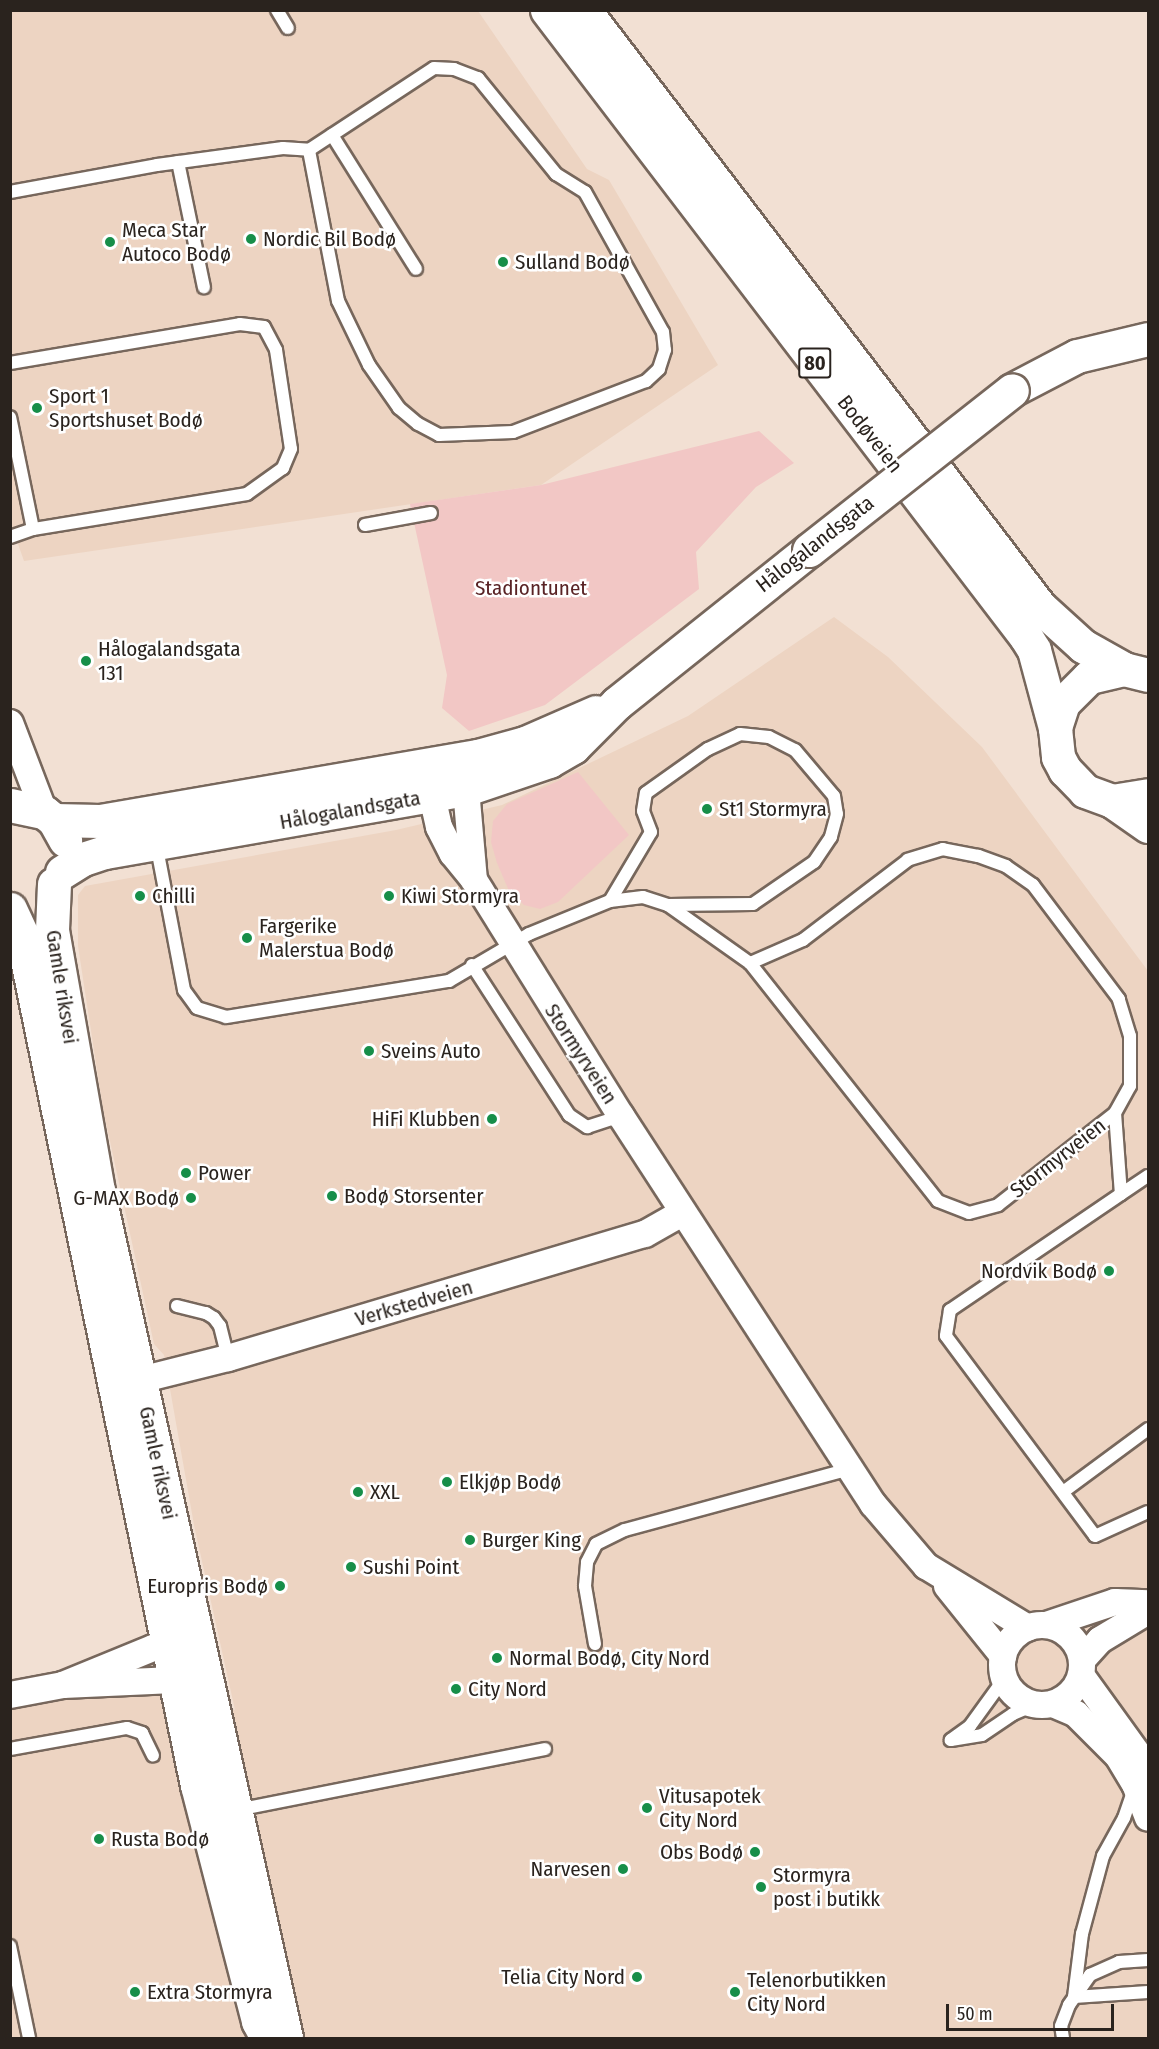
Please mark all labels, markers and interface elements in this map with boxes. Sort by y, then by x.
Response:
place label: Meca Star Autoco Bodø [122,217,231,267]
place label: Nordic Bil Bodø [263,226,396,252]
marker: Nordic Bil Bodø [244,232,258,246]
marker: Meca Star Autoco Bodø [103,235,117,249]
place label: Sulland Bodø [515,249,630,275]
marker: Sulland Bodø [496,255,510,269]
road number: 80 [797,346,833,380]
place label: Sport 1 Sportshuset Bodø [49,383,203,433]
street label: Bodøveien [832,390,908,478]
marker: Sport 1 Sportshuset Bodø [30,401,44,415]
street label: Hålogalandsgata [751,490,879,598]
park label: Stadiontunet [475,575,587,601]
place label: Hålogalandsgata 131 [98,636,241,686]
marker: Hålogalandsgata 131 [79,654,93,668]
street label: Hålogalandsgata [278,785,422,835]
place label: St1 Stormyra [719,796,827,822]
marker: St1 Stormyra [700,802,714,816]
place label: Chilli [152,883,195,909]
place label: Kiwi Stormyra [401,883,519,909]
marker: Chilli [133,889,147,903]
marker: Kiwi Stormyra [382,889,396,903]
place label: Fargerike Malerstua Bodø [259,913,394,963]
street label: Gamle riksvei [41,928,83,1046]
marker: Fargerike Malerstua Bodø [240,931,254,945]
street label: Stormyrveien [539,999,623,1109]
place label: Sveins Auto [381,1038,481,1064]
marker: Sveins Auto [362,1044,376,1058]
place label: HiFi Klubben [372,1106,480,1132]
marker: HiFi Klubben [485,1112,499,1126]
street label: Stormyrveien [1005,1113,1111,1203]
place label: Power [198,1160,251,1186]
marker: Power [179,1166,193,1180]
place label: Bodø Storsenter [344,1183,483,1209]
place label: G-MAX Bodø [73,1185,179,1211]
marker: Bodø Storsenter [325,1189,339,1203]
marker: G-MAX Bodø [184,1191,198,1205]
place label: Nordvik Bodø [981,1258,1097,1284]
marker: Nordvik Bodø [1102,1264,1116,1278]
street label: Verkstedveien [352,1274,476,1332]
street label: Gamle riksvei [134,1404,182,1522]
place label: Elkjøp Bodø [459,1469,561,1495]
marker: Elkjøp Bodø [440,1475,454,1489]
place label: XXL [370,1479,400,1505]
marker: XXL [351,1485,365,1499]
place label: Burger King [482,1527,581,1553]
marker: Burger King [463,1533,477,1547]
place label: Sushi Point [363,1554,459,1580]
marker: Sushi Point [344,1560,358,1574]
place label: Europris Bodø [147,1573,268,1599]
marker: Europris Bodø [273,1579,287,1593]
place label: Normal Bodø, City Nord [509,1645,710,1671]
marker: Normal Bodø, City Nord [490,1651,504,1665]
place label: City Nord [468,1676,547,1702]
marker: City Nord [449,1682,463,1696]
place label: Vitusapotek City Nord [659,1783,761,1833]
marker: Vitusapotek City Nord [640,1801,654,1815]
place label: Rusta Bodø [111,1826,209,1852]
marker: Rusta Bodø [92,1832,106,1846]
place label: Obs Bodø [660,1839,743,1865]
marker: Obs Bodø [748,1845,762,1859]
place label: Narvesen [531,1856,611,1882]
marker: Narvesen [616,1862,630,1876]
place label: Stormyra post i butikk [773,1862,880,1912]
marker: Stormyra post i butikk [754,1880,768,1894]
place label: Telia City Nord [501,1964,625,1990]
place label: Telenorbutikken City Nord [747,1967,886,2017]
marker: Telia City Nord [630,1970,644,1984]
place label: Extra Stormyra [147,1979,272,2005]
marker: Extra Stormyra [128,1985,142,1999]
marker: Telenorbutikken City Nord [728,1985,742,1999]
scale bar [949,1992,1117,2030]
text: 50 m [957,2003,993,2025]

